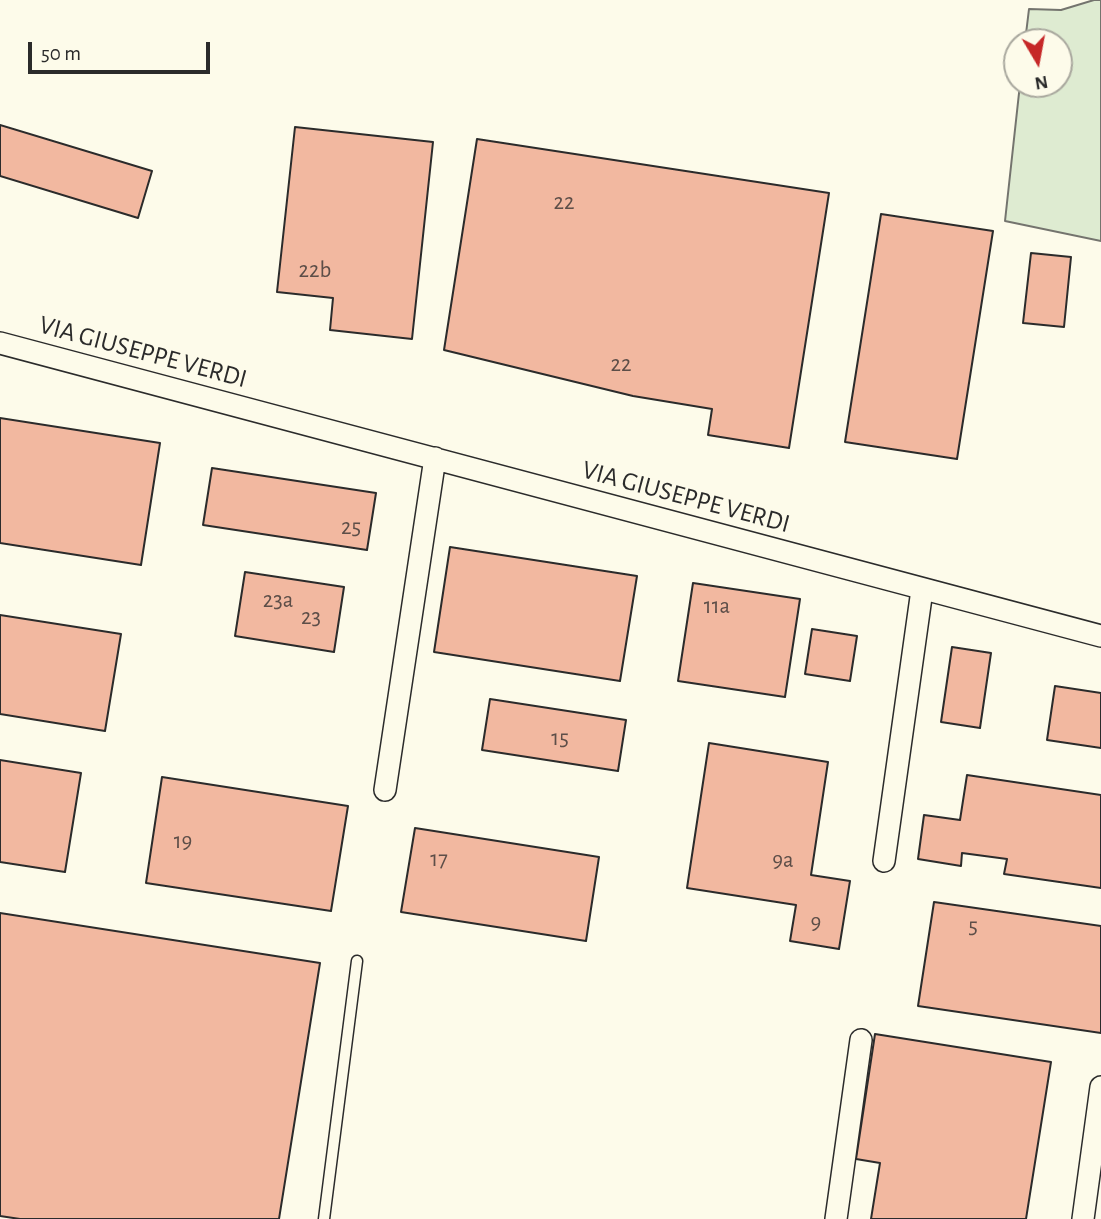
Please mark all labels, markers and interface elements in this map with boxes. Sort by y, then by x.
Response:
scale bar [32,28,214,72]
north arrow [1003,28,1073,98]
text: 50 m [41,43,81,64]
text: N [1033,72,1050,93]
house number: 22 [554,188,574,216]
house number: 22b [299,256,331,284]
street label: VIA GIUSEPPE VERDI [36,309,250,395]
house number: 22 [611,350,631,378]
street label: VIA GIUSEPPE VERDI [579,454,793,540]
house number: 25 [341,513,361,541]
house number: 23a [263,586,293,614]
house number: 11a [704,592,730,620]
house number: 23 [301,603,321,631]
house number: 15 [551,724,569,752]
house number: 19 [174,827,192,855]
house number: 17 [430,845,448,873]
house number: 9a [772,846,794,874]
house number: 9 [811,908,821,936]
house number: 5 [968,912,978,940]

